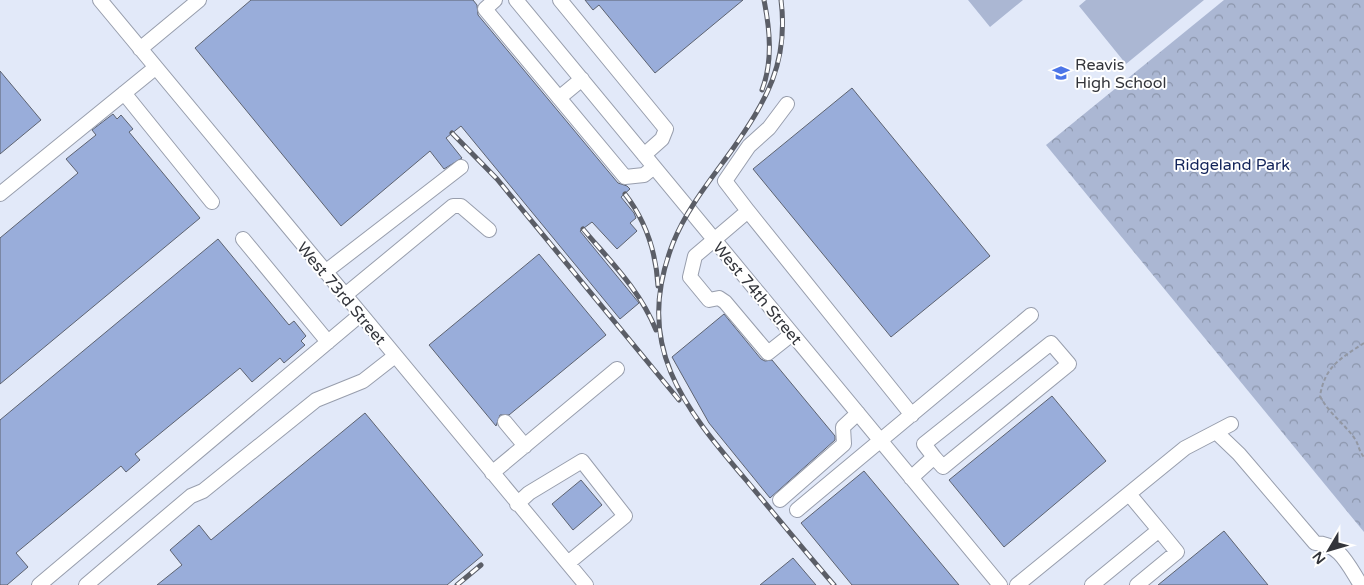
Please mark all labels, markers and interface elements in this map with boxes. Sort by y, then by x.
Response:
place label: Reavis High School [1075,55,1166,93]
school or university icon: Reavis High School [1051,63,1071,83]
park label: Ridgeland Park [1174,155,1290,175]
street label: West 73rd Street [292,238,390,349]
street label: West 74th Street [708,238,806,349]
north arrow [1304,525,1354,575]
text: N [1309,548,1329,567]

